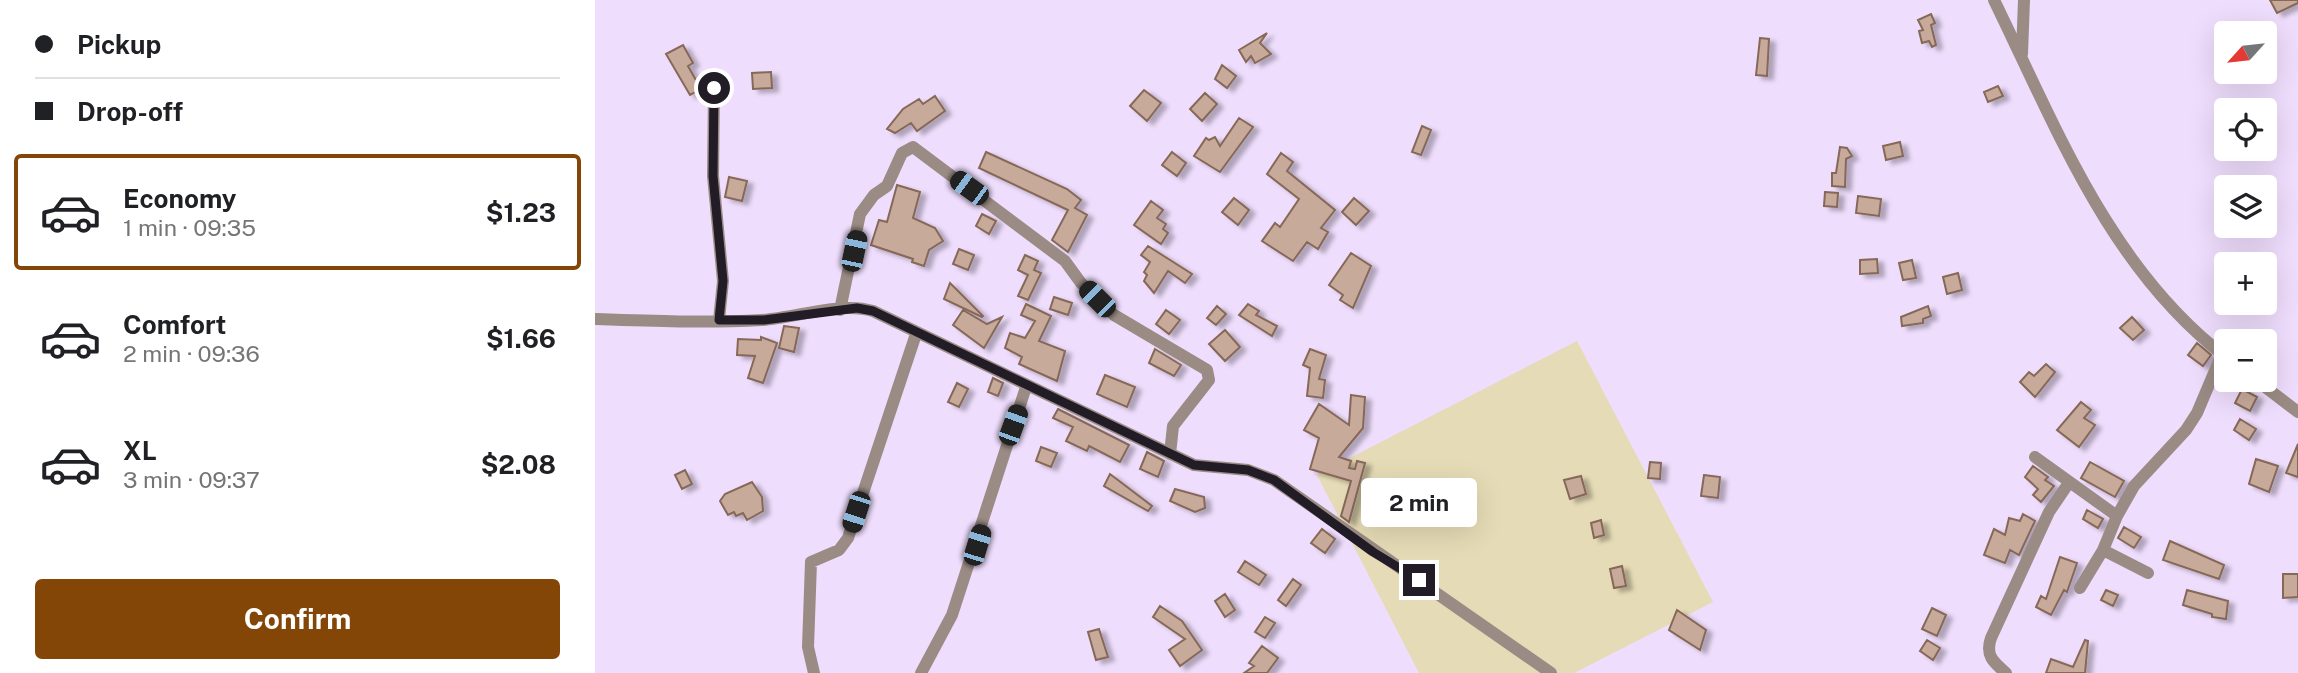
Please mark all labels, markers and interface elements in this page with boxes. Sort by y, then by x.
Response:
north arrow [2214,21,2277,84]
map controls [2214,21,2277,392]
text: Pickup [77,29,161,60]
route start [698,72,730,104]
text: Drop-off [77,96,183,127]
button: locate [2214,98,2277,161]
car [946,167,993,209]
button: layers [2214,175,2277,238]
icon: car [39,181,102,244]
text: Economy [123,183,236,214]
text: $1.23 [486,197,556,228]
text: 1 min · 09:35 [123,214,256,241]
car [840,228,869,274]
button: + [2214,252,2277,315]
car [1075,277,1120,321]
icon: car [39,307,102,370]
text: Comfort [123,309,226,340]
text: $1.66 [486,323,556,354]
button: − [2214,329,2277,392]
text: 2 min · 09:36 [123,340,260,367]
car [996,402,1031,448]
icon: car [39,433,102,496]
text: XL [123,435,157,466]
text: $2.08 [481,449,556,480]
text: 3 min · 09:37 [123,466,260,493]
callout: 2 min [1361,478,1477,528]
car [840,489,873,535]
text: 2 min [1389,489,1449,516]
car [961,522,994,568]
route end [1403,564,1435,596]
button: Confirm [35,579,560,659]

